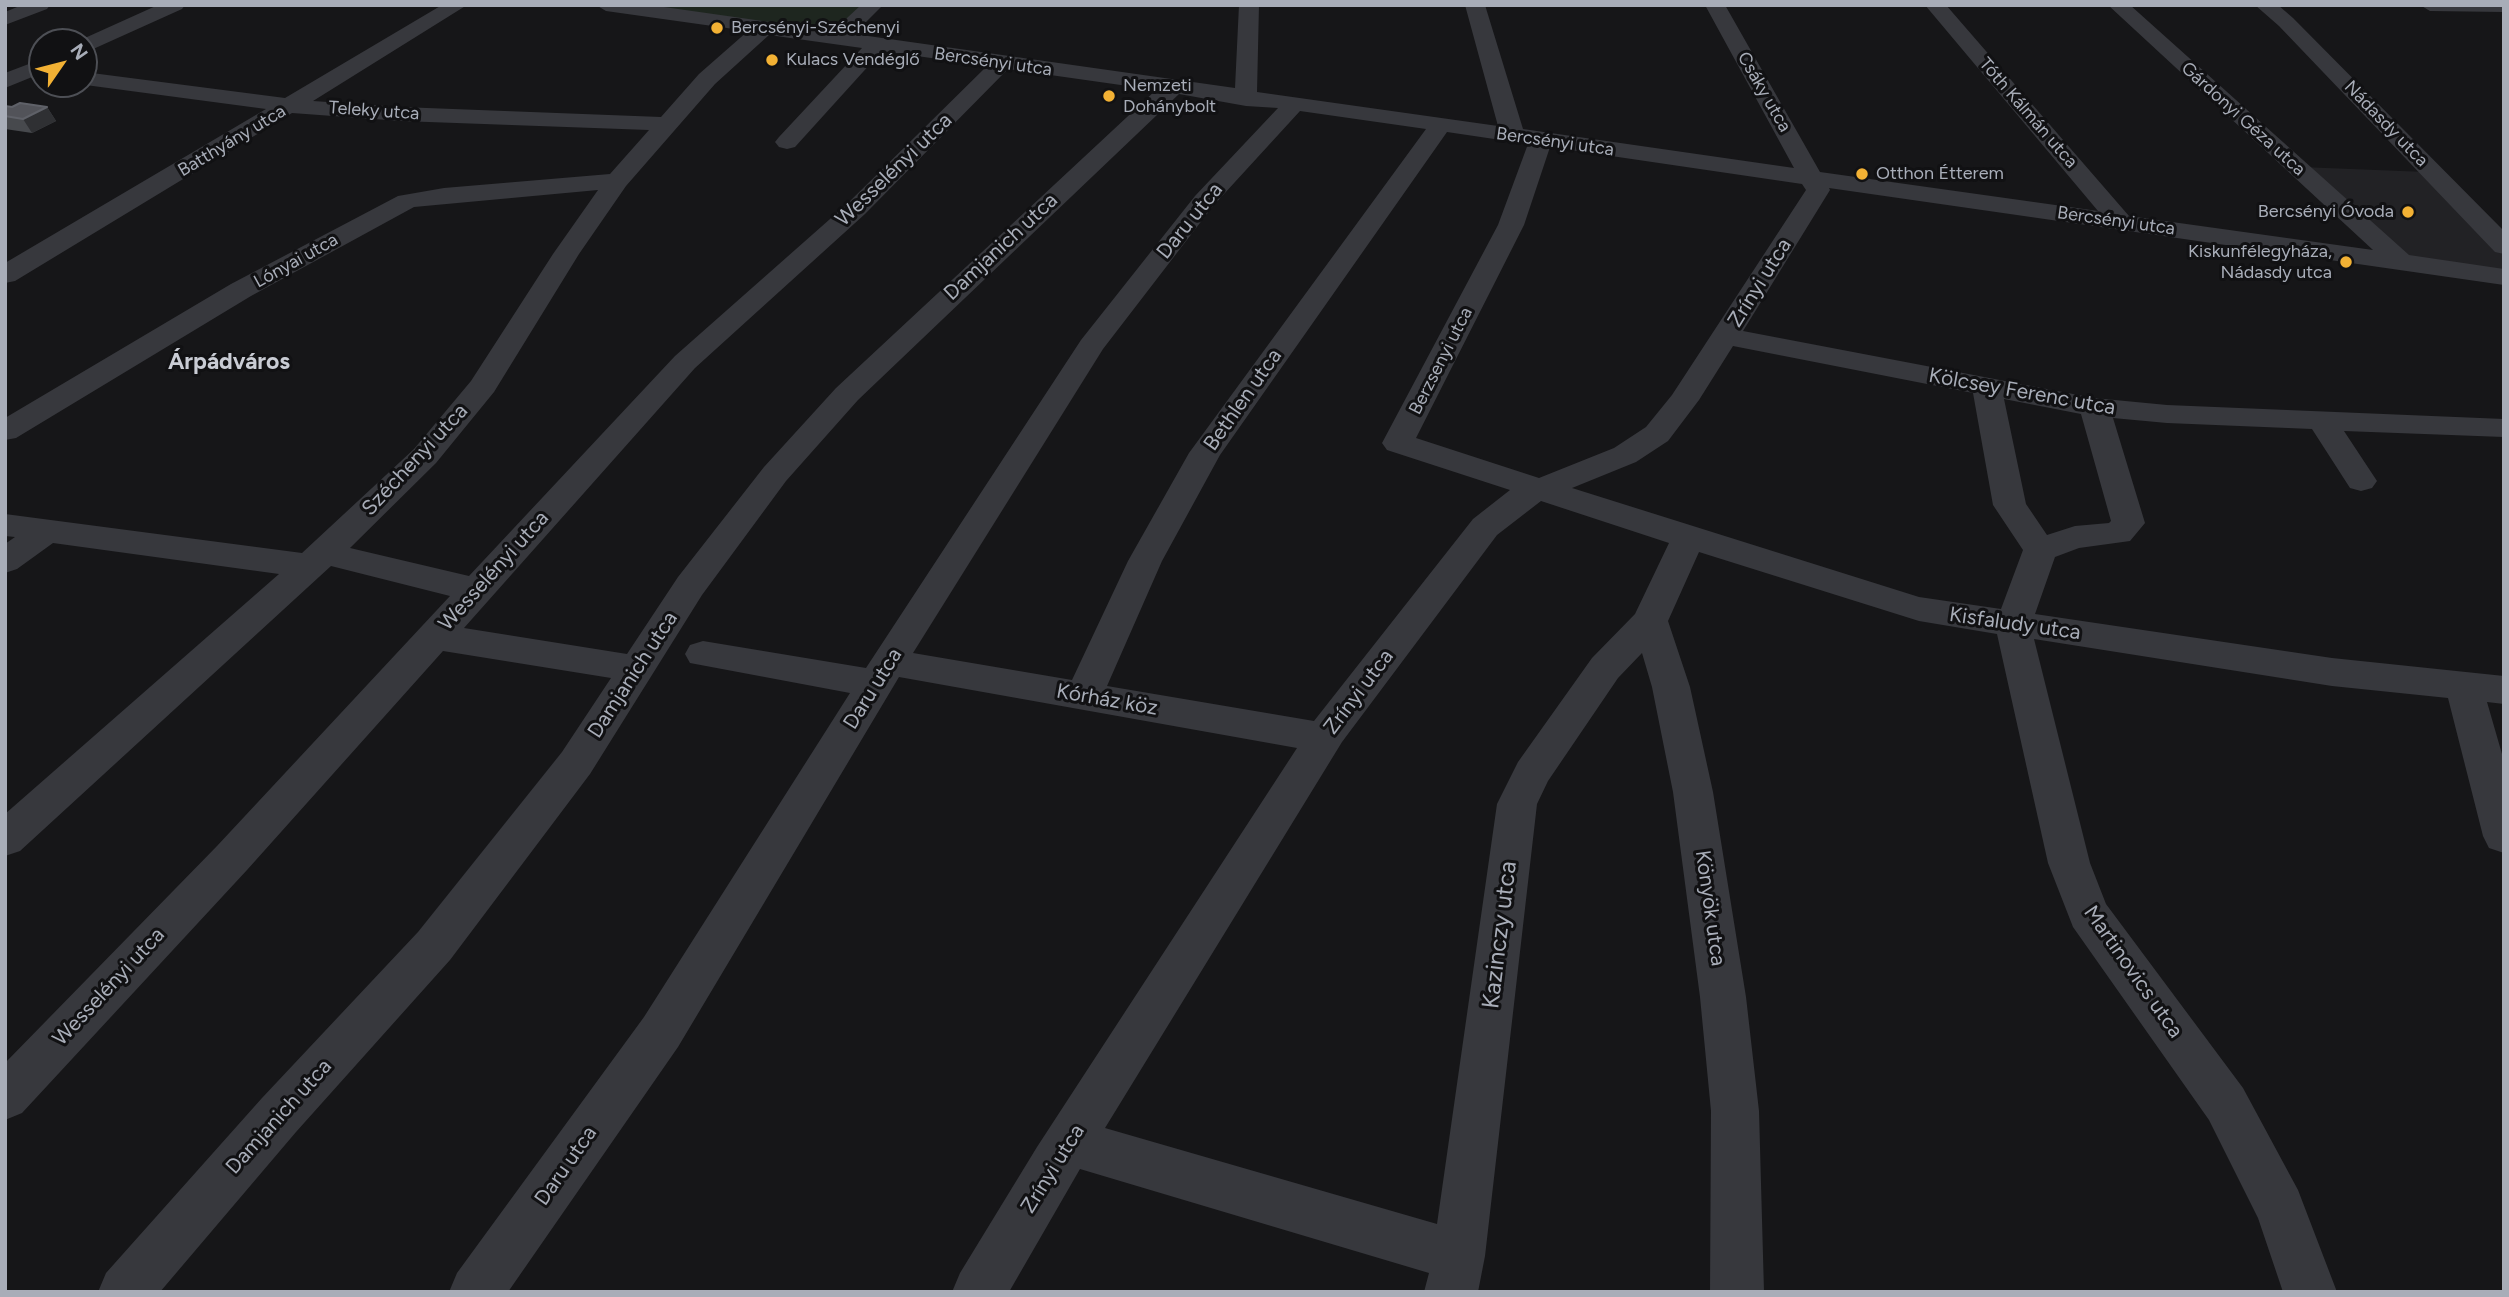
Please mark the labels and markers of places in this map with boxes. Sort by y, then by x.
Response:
place label: Bercsényi-Széchenyi [731,17,900,39]
marker: Bercsényi-Széchenyi [709,20,725,36]
place label: Kulacs Vendéglő [786,49,920,71]
marker: Kulacs Vendéglő [764,52,780,68]
place label: Nemzeti Dohánybolt [1123,75,1216,118]
marker: Nemzeti Dohánybolt [1101,88,1117,104]
place label: Otthon Étterem [1876,163,2004,185]
marker: Otthon Étterem [1854,166,1870,182]
place label: Bercsényi Óvoda [2258,201,2394,223]
marker: Bercsényi Óvoda [2400,204,2416,220]
place label: Kiskunfélegyháza, Nádasdy utca [2188,241,2332,284]
marker: Kiskunfélegyháza, Nádasdy utca [2338,254,2354,270]

